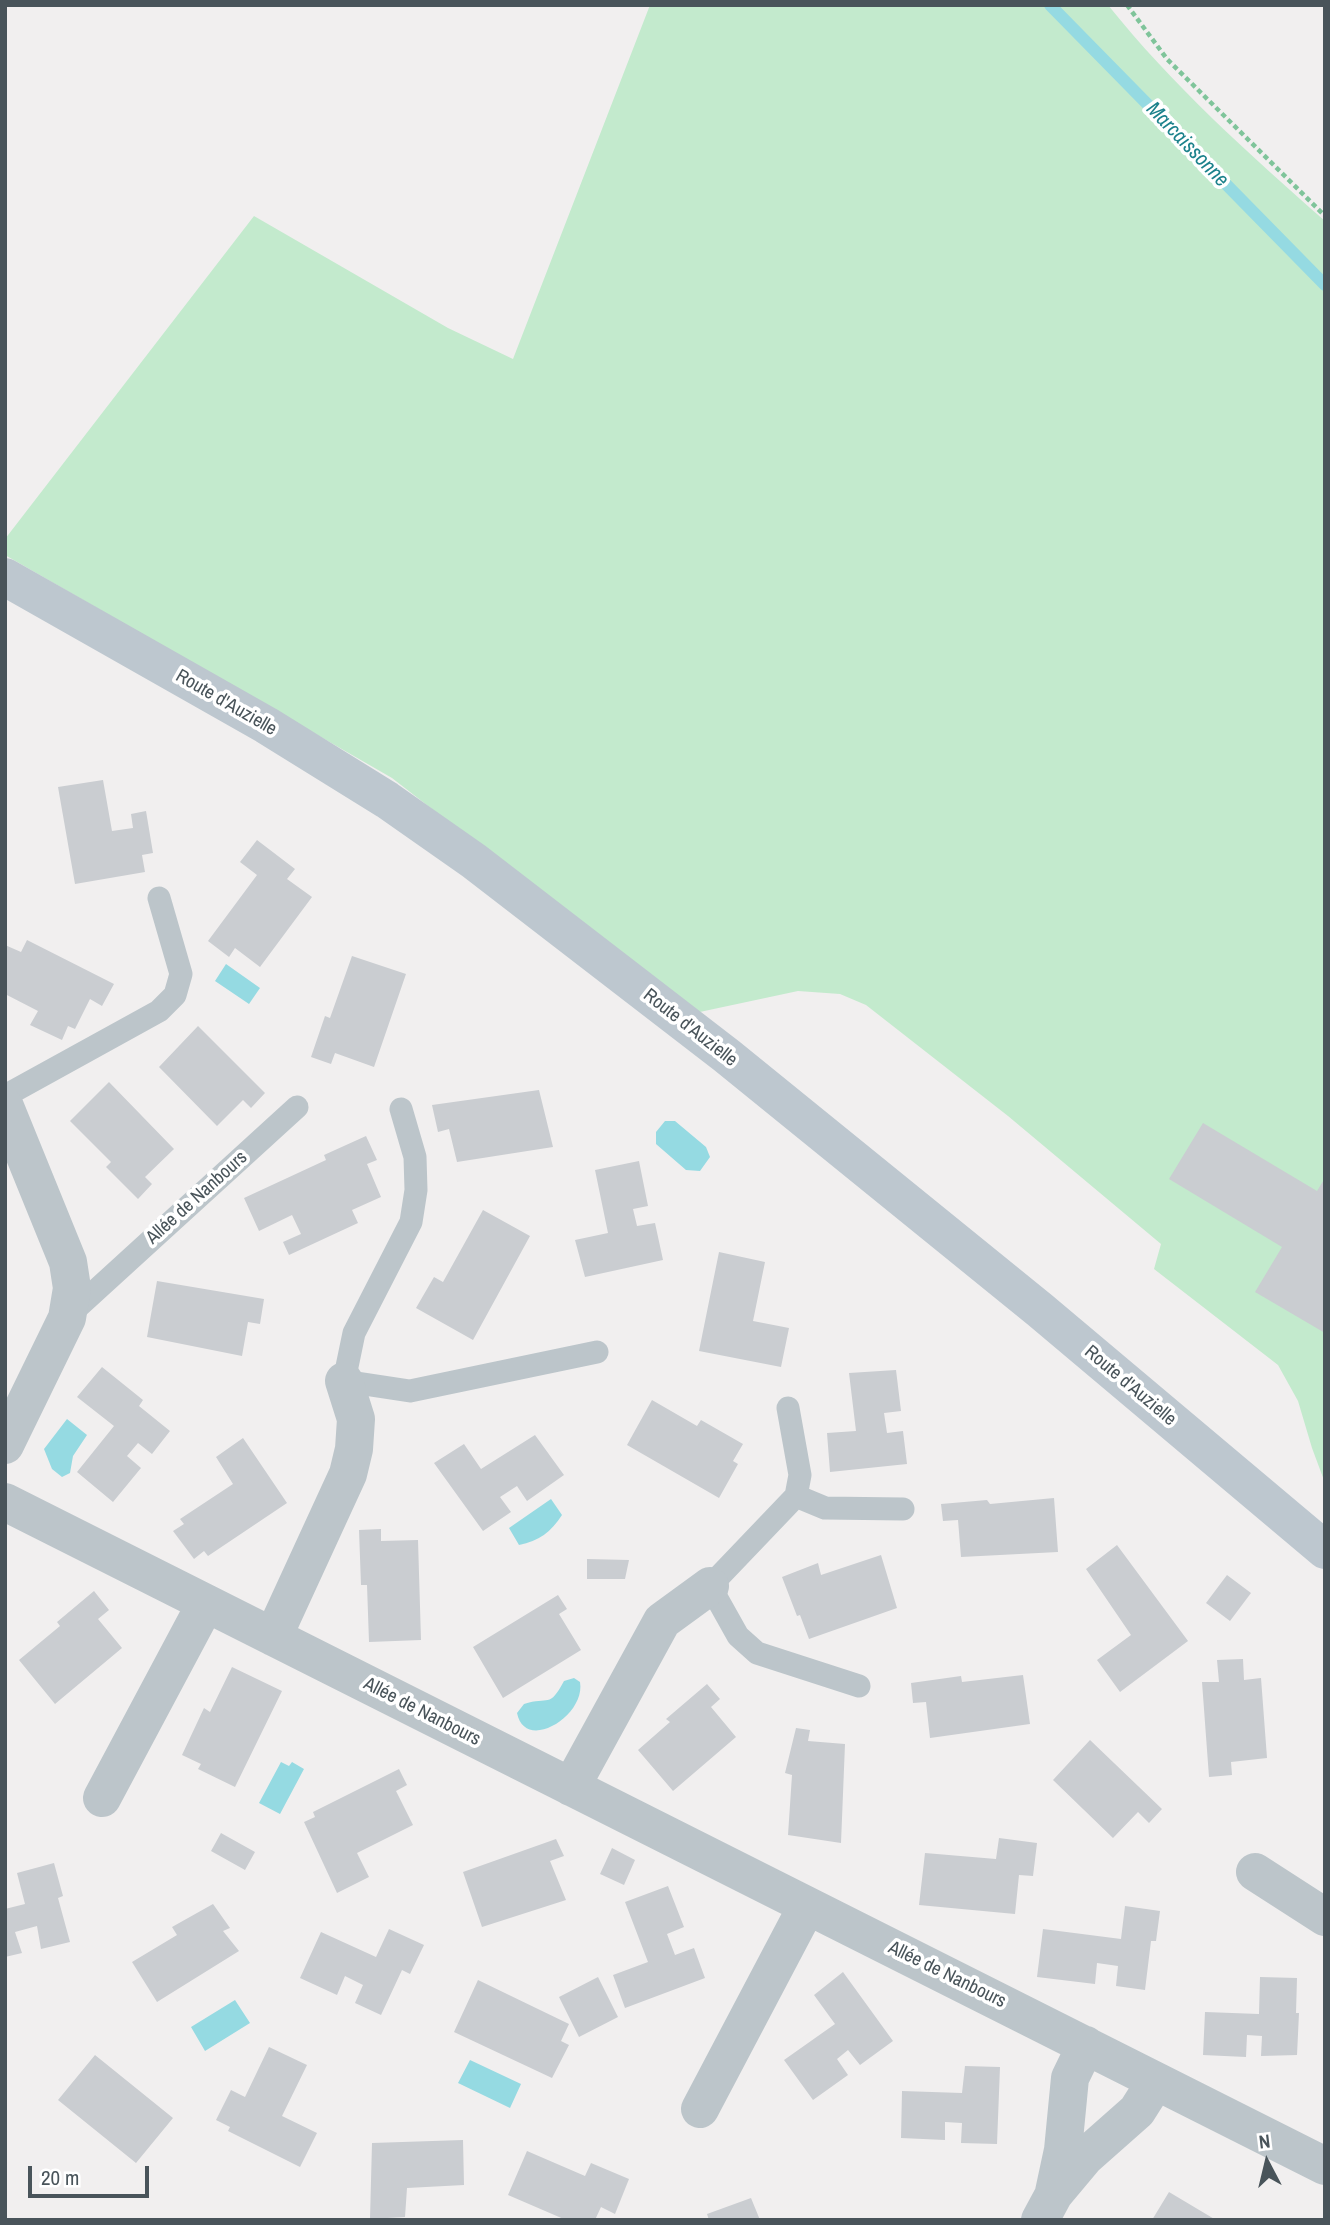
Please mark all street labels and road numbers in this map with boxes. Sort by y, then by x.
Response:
street label: Route d'Auzielle [171,665,281,741]
street label: Route d'Auzielle [638,984,742,1072]
street label: Allée de Nanbours [142,1147,252,1249]
street label: Route d'Auzielle [1079,1341,1181,1431]
street label: Allée de Nanbours [360,1673,484,1751]
street label: Allée de Nanbours [884,1937,1010,2013]

